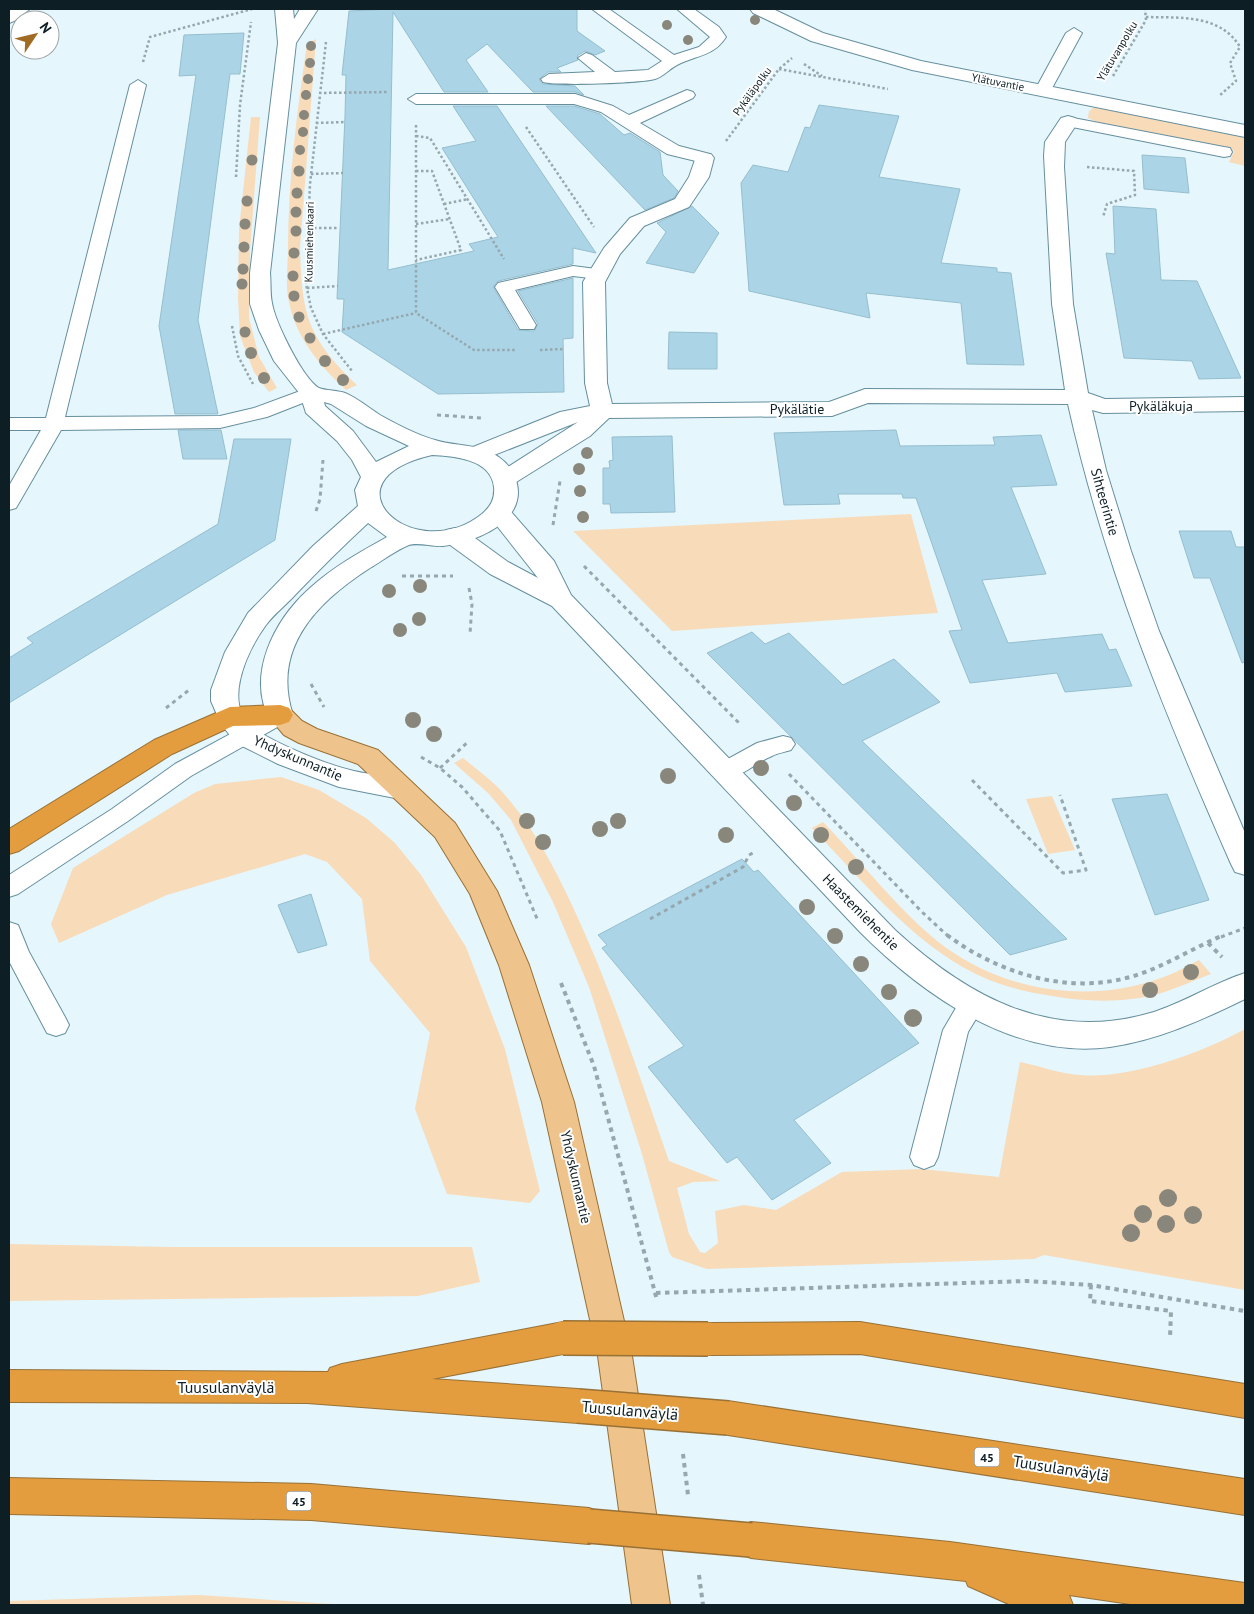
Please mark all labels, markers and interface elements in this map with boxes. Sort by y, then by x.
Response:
north arrow [10,10,60,60]
street label: Ylätuvanpolku [1094,18,1140,84]
text: N [36,19,56,36]
street label: Pykäläpolku [730,64,774,118]
street label: Ylätuvantie [970,70,1026,94]
street label: Kuusmiehenkaari [301,201,317,283]
street label: Pykäläkuja [1129,397,1193,415]
street label: Pykälätie [770,400,824,418]
street label: Sihteerintie [1087,466,1123,538]
street label: Yhdyskunnantie [251,731,345,785]
street label: Haastemiehentie [819,870,903,954]
street label: Yhdyskunnantie [557,1129,595,1225]
street label: Tuusulanväylä [178,1377,274,1397]
street label: Tuusulanväylä [581,1396,679,1424]
road number: 45 [974,1448,1000,1466]
street label: Tuusulanväylä [1012,1451,1110,1485]
road number: 45 [286,1492,312,1510]

